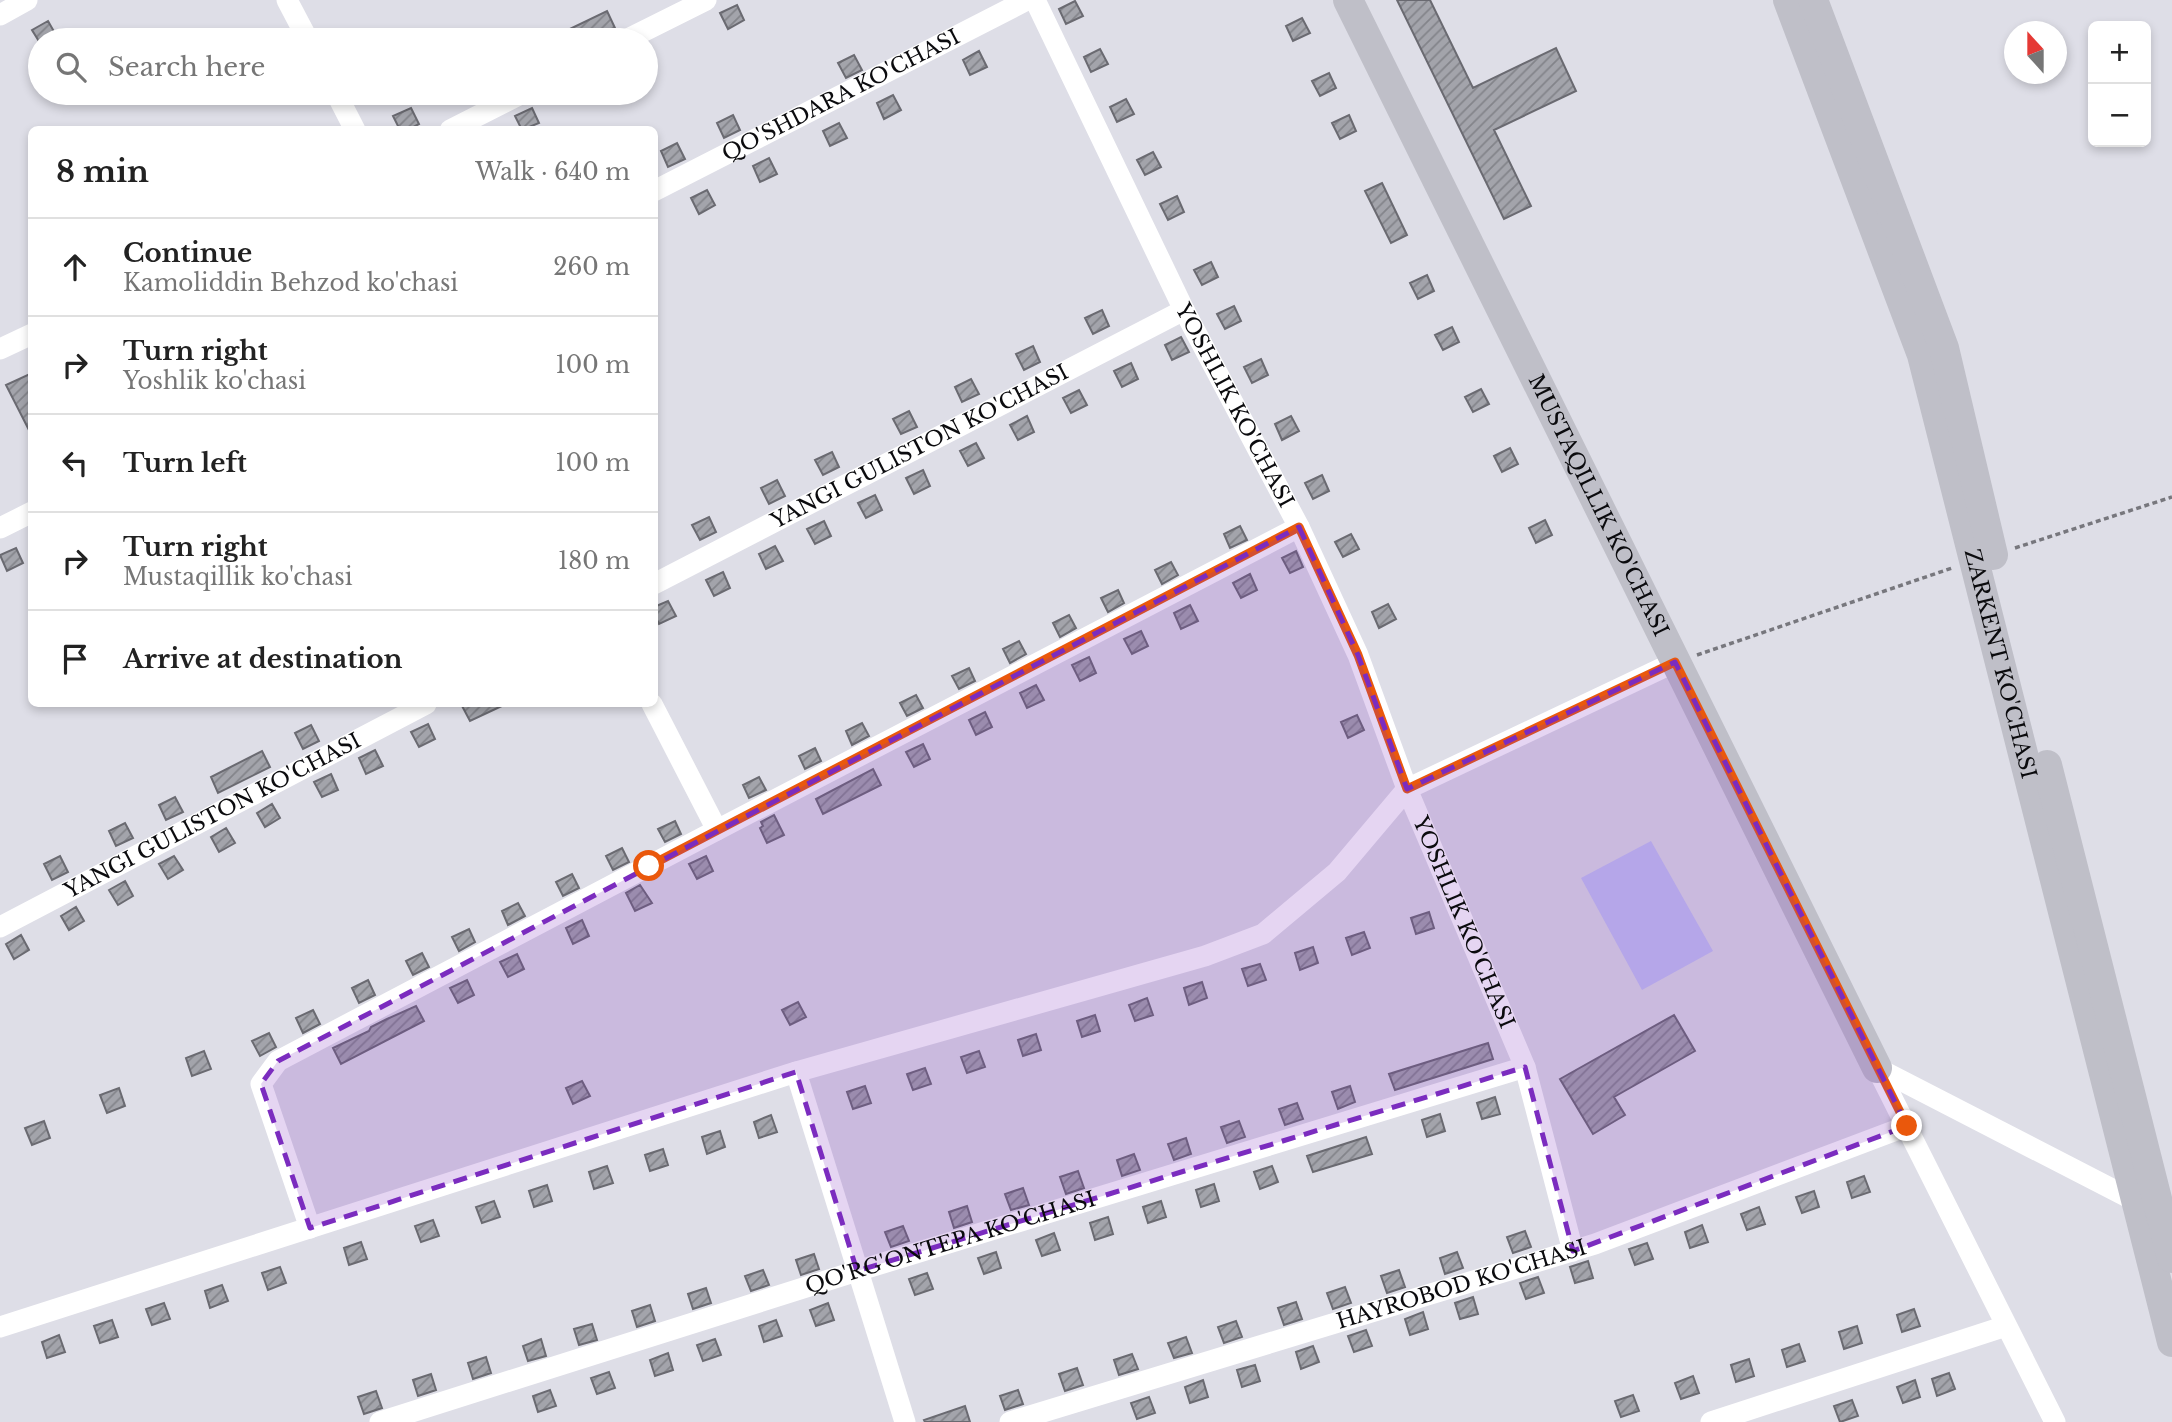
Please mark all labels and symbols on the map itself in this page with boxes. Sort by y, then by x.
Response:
north arrow [2004,21,2067,84]
street label: QO'SHDARA KO'CHASI [718,24,964,167]
street label: YOSHLIK KO'CHASI [1169,298,1299,512]
street label: YANGI GULISTON KO'CHASI [766,359,1073,535]
street label: MUSTAQILLIK KO'CHASI [1523,370,1674,641]
street label: ZARKENT KO'CHASI [1959,546,2042,781]
street label: YANGI GULISTON KO'CHASI [59,727,365,904]
street label: YOSHLIK KO'CHASI [1407,812,1520,1032]
route start [633,850,664,881]
route end [1891,1110,1922,1141]
street label: QO'RG'ONTEPA KO'CHASI [802,1186,1099,1300]
street label: HAYROBOD KO'CHASI [1333,1234,1590,1335]

